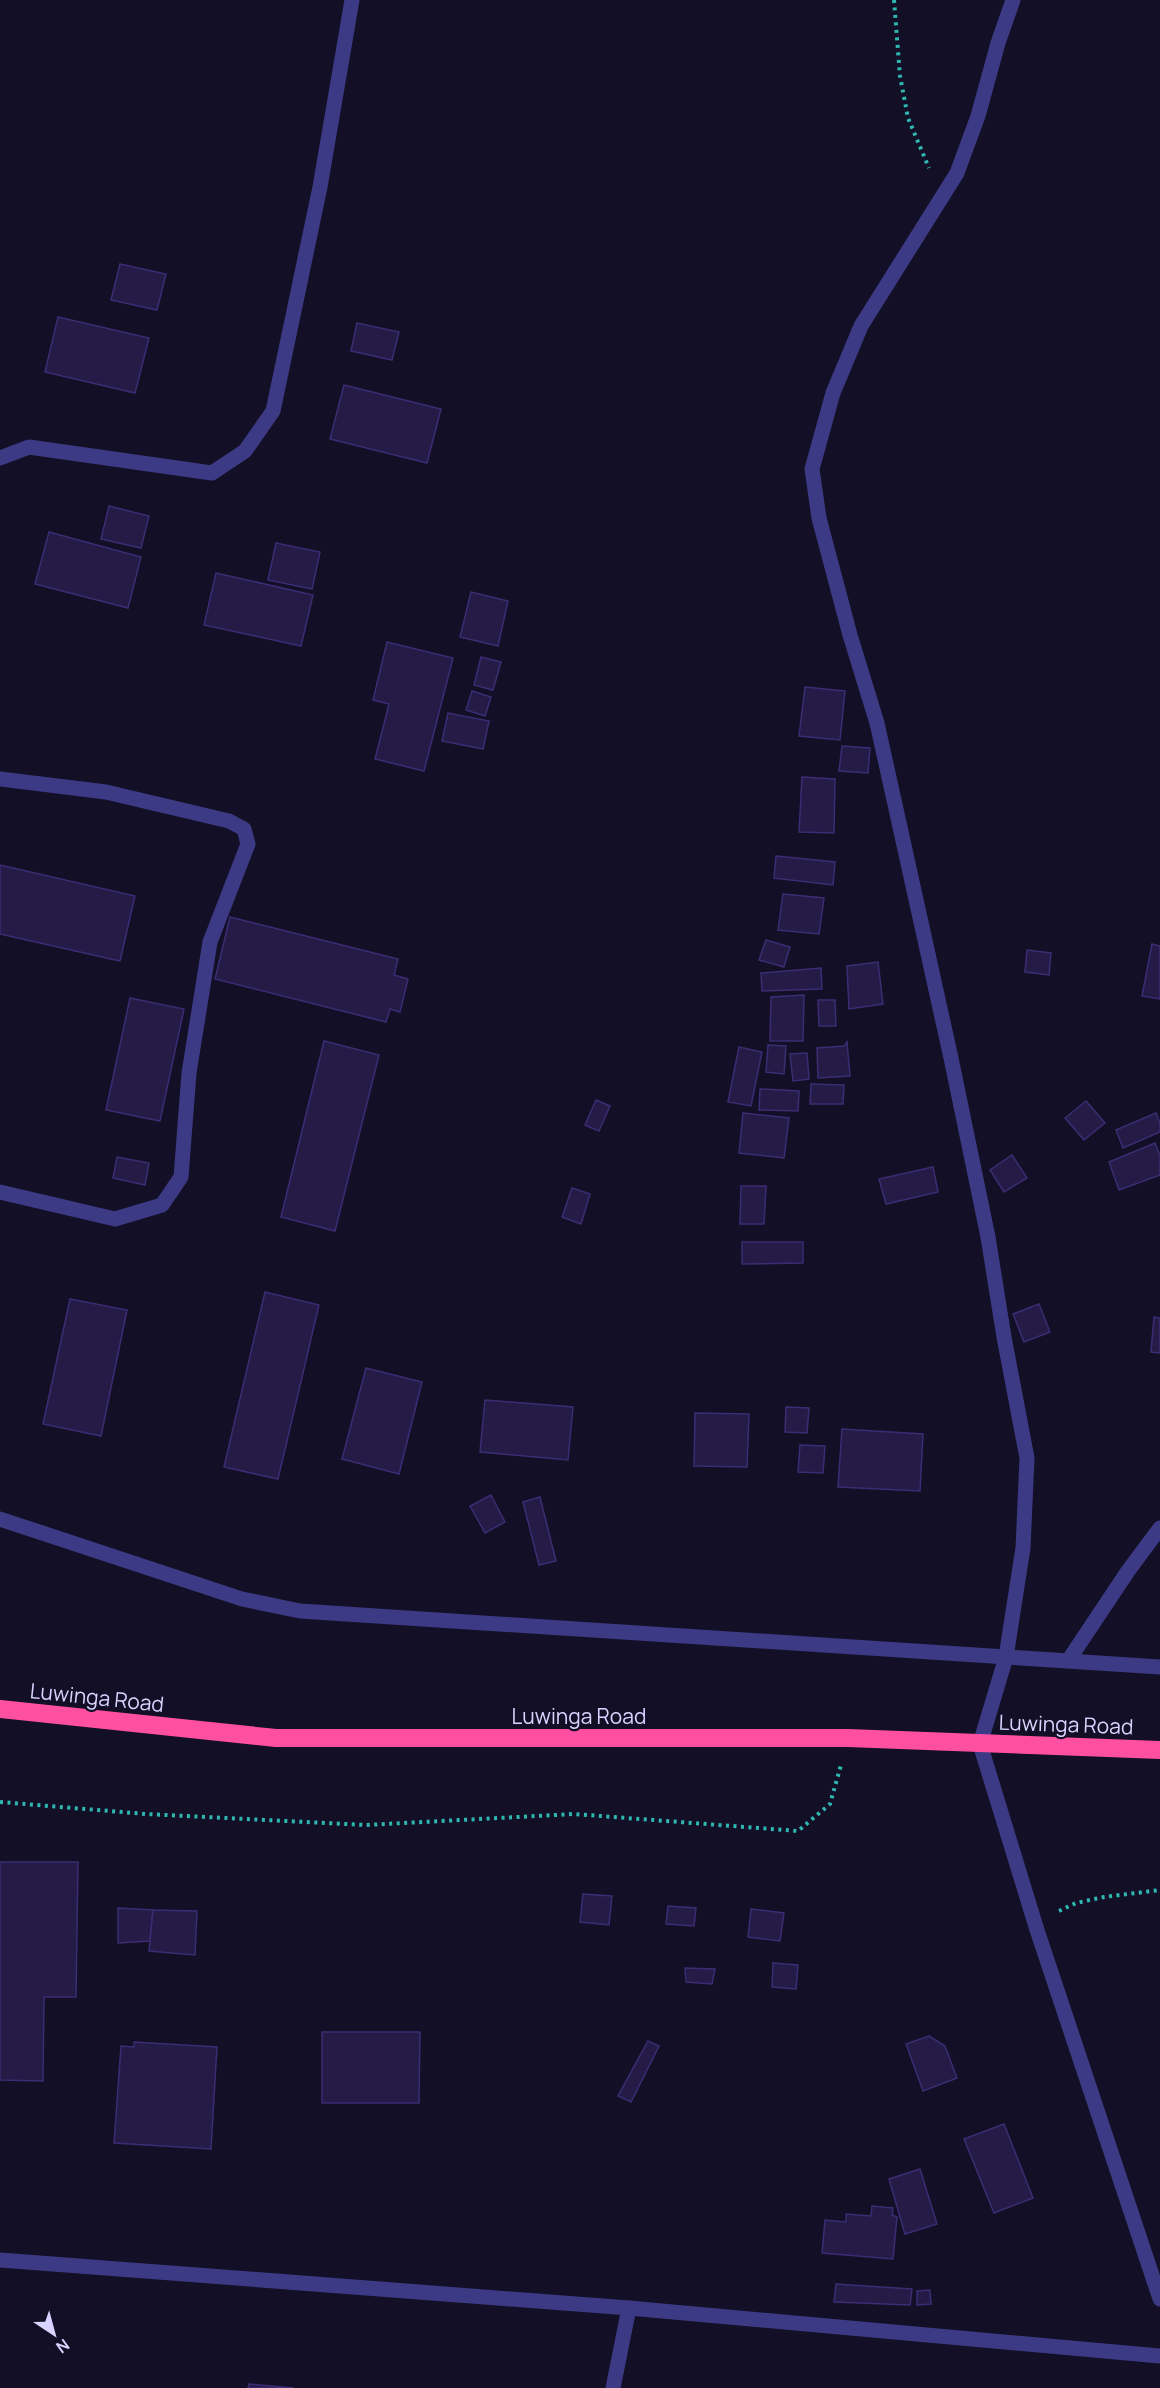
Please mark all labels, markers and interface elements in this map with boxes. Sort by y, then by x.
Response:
street label: Luwinga Road [29,1676,165,1718]
street label: Luwinga Road [512,1702,646,1730]
street label: Luwinga Road [998,1708,1134,1740]
north arrow [24,2304,84,2364]
text: N [52,2334,74,2358]

